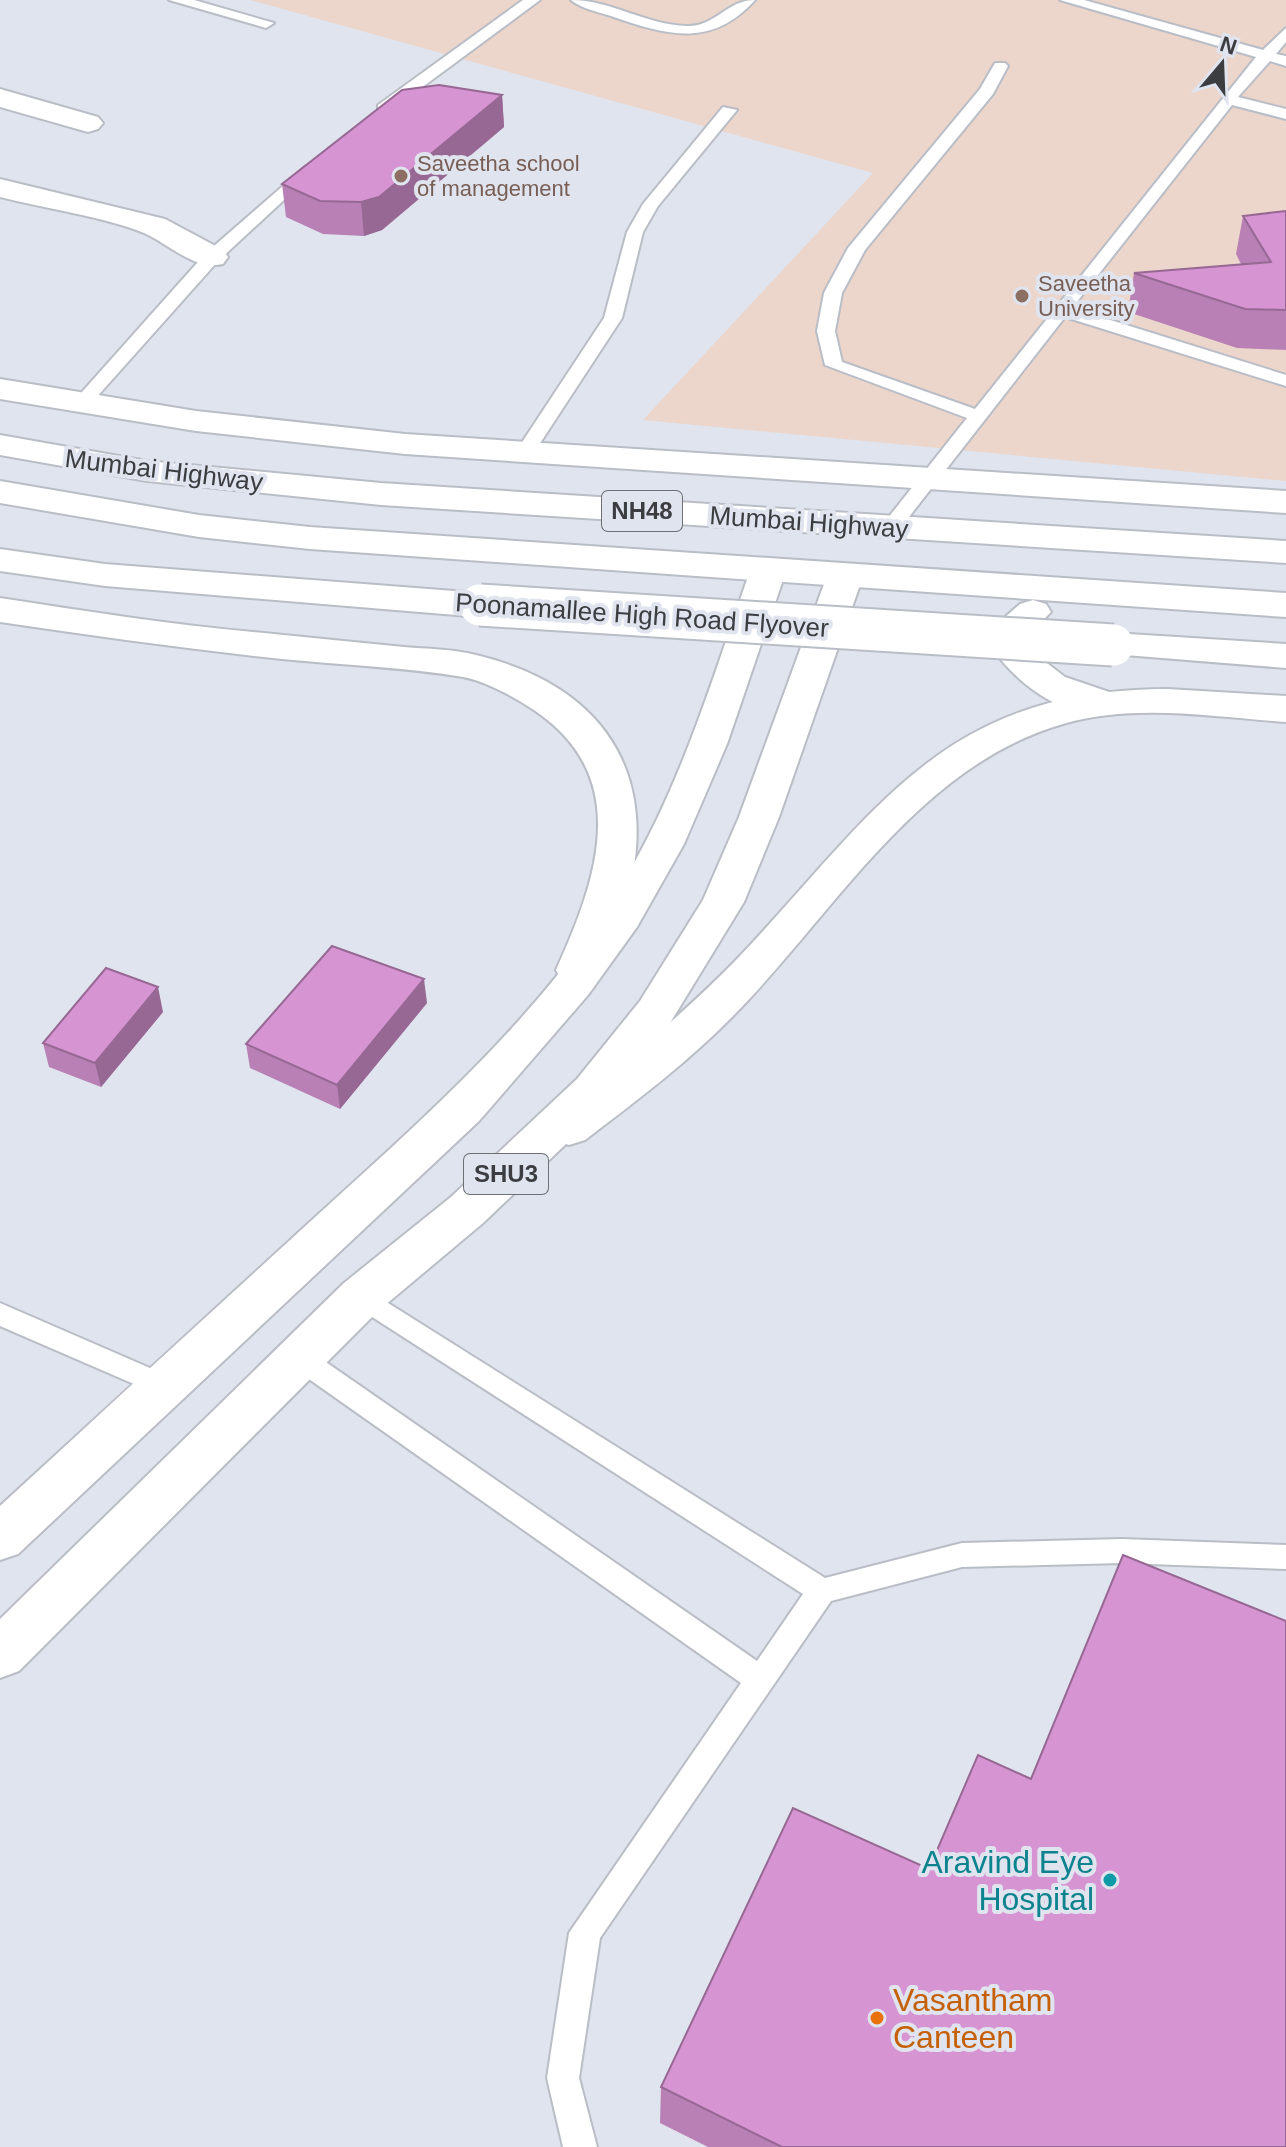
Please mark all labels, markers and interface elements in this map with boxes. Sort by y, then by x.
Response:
north arrow [1182,24,1262,104]
text: N [1217,31,1240,60]
place label: Saveetha school of management [417,151,580,201]
marker: Saveetha school of management [392,167,410,185]
place label: Saveetha University [1038,271,1135,321]
marker: Saveetha University [1013,287,1031,305]
street label: Mumbai Highway [63,443,265,497]
road number: NH48 [602,491,682,531]
street label: Mumbai Highway [708,500,910,544]
street label: Poonamallee High Road Flyover [454,587,830,643]
road number: SHU3 [464,1154,548,1194]
place label: Aravind Eye Hospital [921,1844,1094,1917]
marker: Aravind Eye Hospital [1101,1871,1119,1889]
place label: Vasantham Canteen [893,1982,1053,2055]
marker: Vasantham Canteen [868,2009,886,2027]

